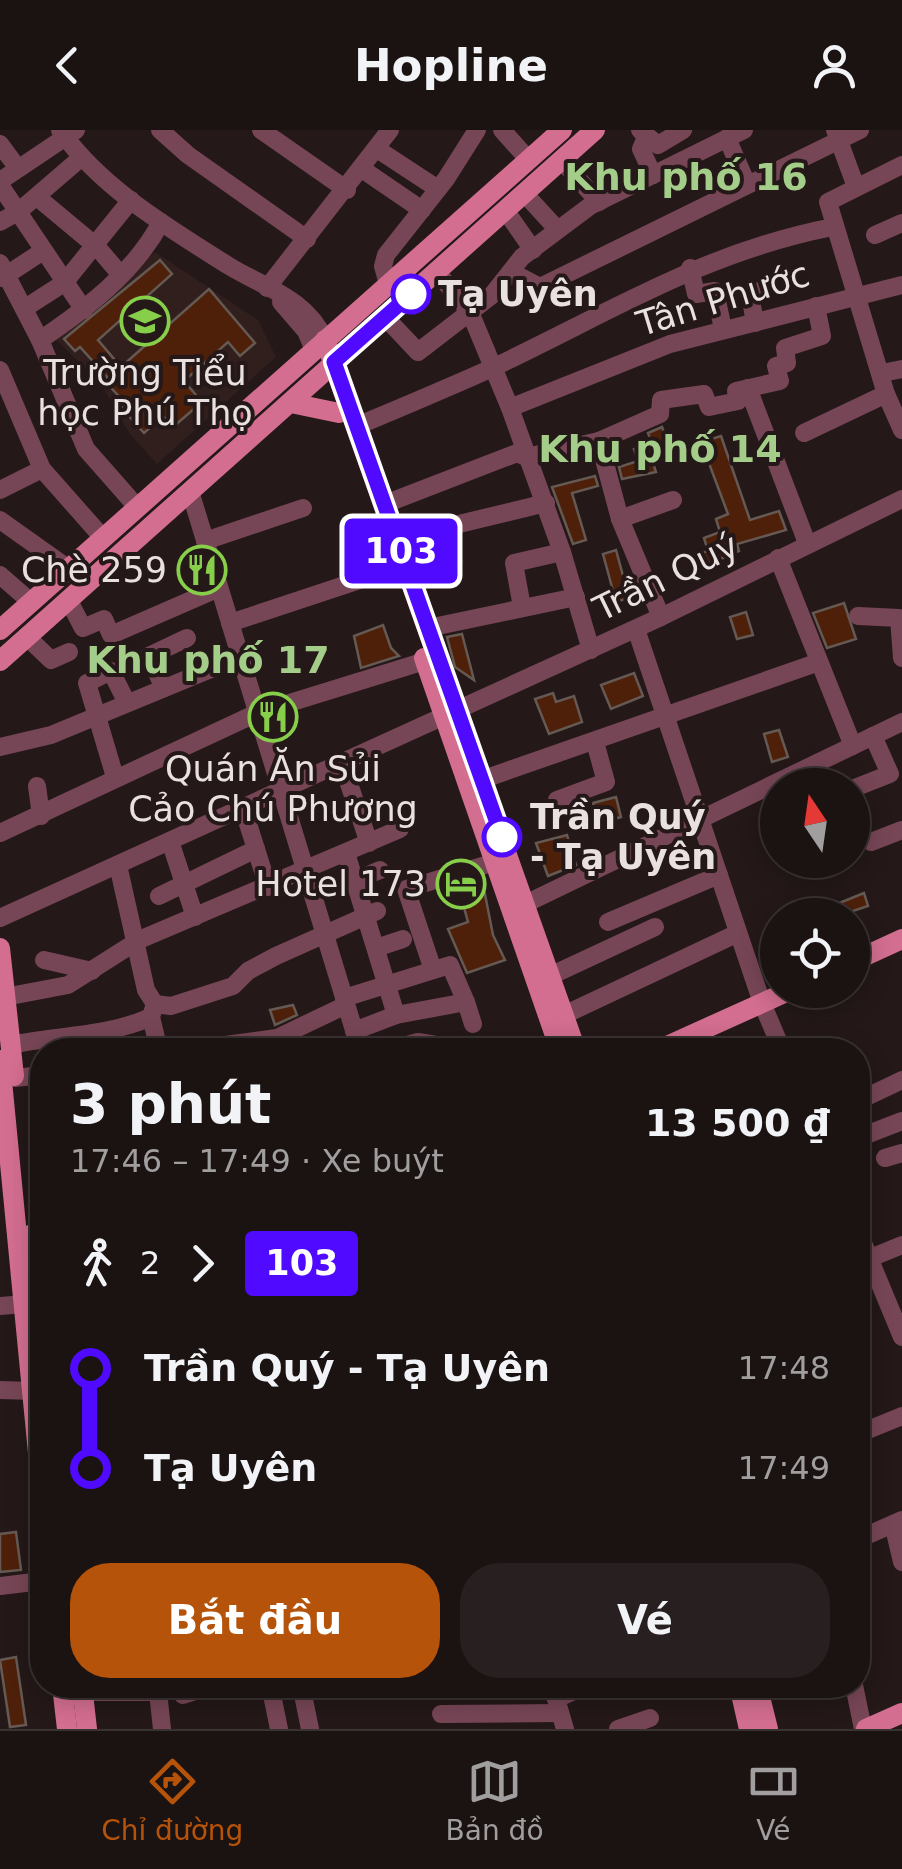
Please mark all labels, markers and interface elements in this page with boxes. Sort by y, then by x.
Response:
icon: back [40,38,95,93]
icon: person [807,38,862,93]
text: Hopline [354,39,548,92]
district label: Khu phố 16 [564,155,808,199]
street label: Tân Phước [631,254,814,344]
place label: Tạ Uyên [438,274,598,314]
marker: Tạ Uyên [392,275,430,313]
school or university icon: Trường Tiểu học Phú Thọ [119,295,171,347]
place label: Trường Tiểu học Phú Thọ [37,353,253,433]
district label: Khu phố 14 [538,427,782,471]
line badge: 103 [344,518,458,584]
street label: Trần Quý [586,525,745,630]
text: 103 [364,531,438,571]
restaurant icon: Chè 259 [176,544,228,596]
place label: Chè 259 [21,550,167,590]
district label: Khu phố 17 [86,638,330,682]
restaurant icon: Quán Ăn Sủi Cảo Chú Phương [247,691,299,743]
place label: Quán Ăn Sủi Cảo Chú Phương [128,747,418,829]
north arrow [760,768,870,878]
map controls [760,768,870,1008]
place label: Trần Quý - Tạ Uyên [530,797,716,877]
marker: Trần Quý - Tạ Uyên [483,818,521,856]
hotel icon: Hotel 173 [435,858,487,910]
place label: Hotel 173 [255,864,426,904]
button: locate [760,898,870,1008]
text: 3 phút [70,1072,271,1136]
text: 13 500 ₫ [645,1101,830,1145]
text: 17:46 – 17:49 · Xe buýt [70,1142,444,1180]
icon: walk [70,1236,125,1291]
icon: forward [175,1236,230,1291]
text: 103 [265,1243,338,1283]
text: 2 [140,1244,160,1282]
text: Trần Quý - Tạ Uyên [144,1346,550,1390]
text: 17:48 [738,1349,830,1387]
text: Tạ Uyên [144,1446,317,1490]
text: 17:49 [738,1449,830,1487]
button: Bắt đầu [70,1563,440,1678]
button: Vé [460,1563,830,1678]
tab: Chỉ đường [101,1754,243,1847]
tab: Bản đồ [446,1754,544,1847]
tab: Vé [746,1754,801,1847]

